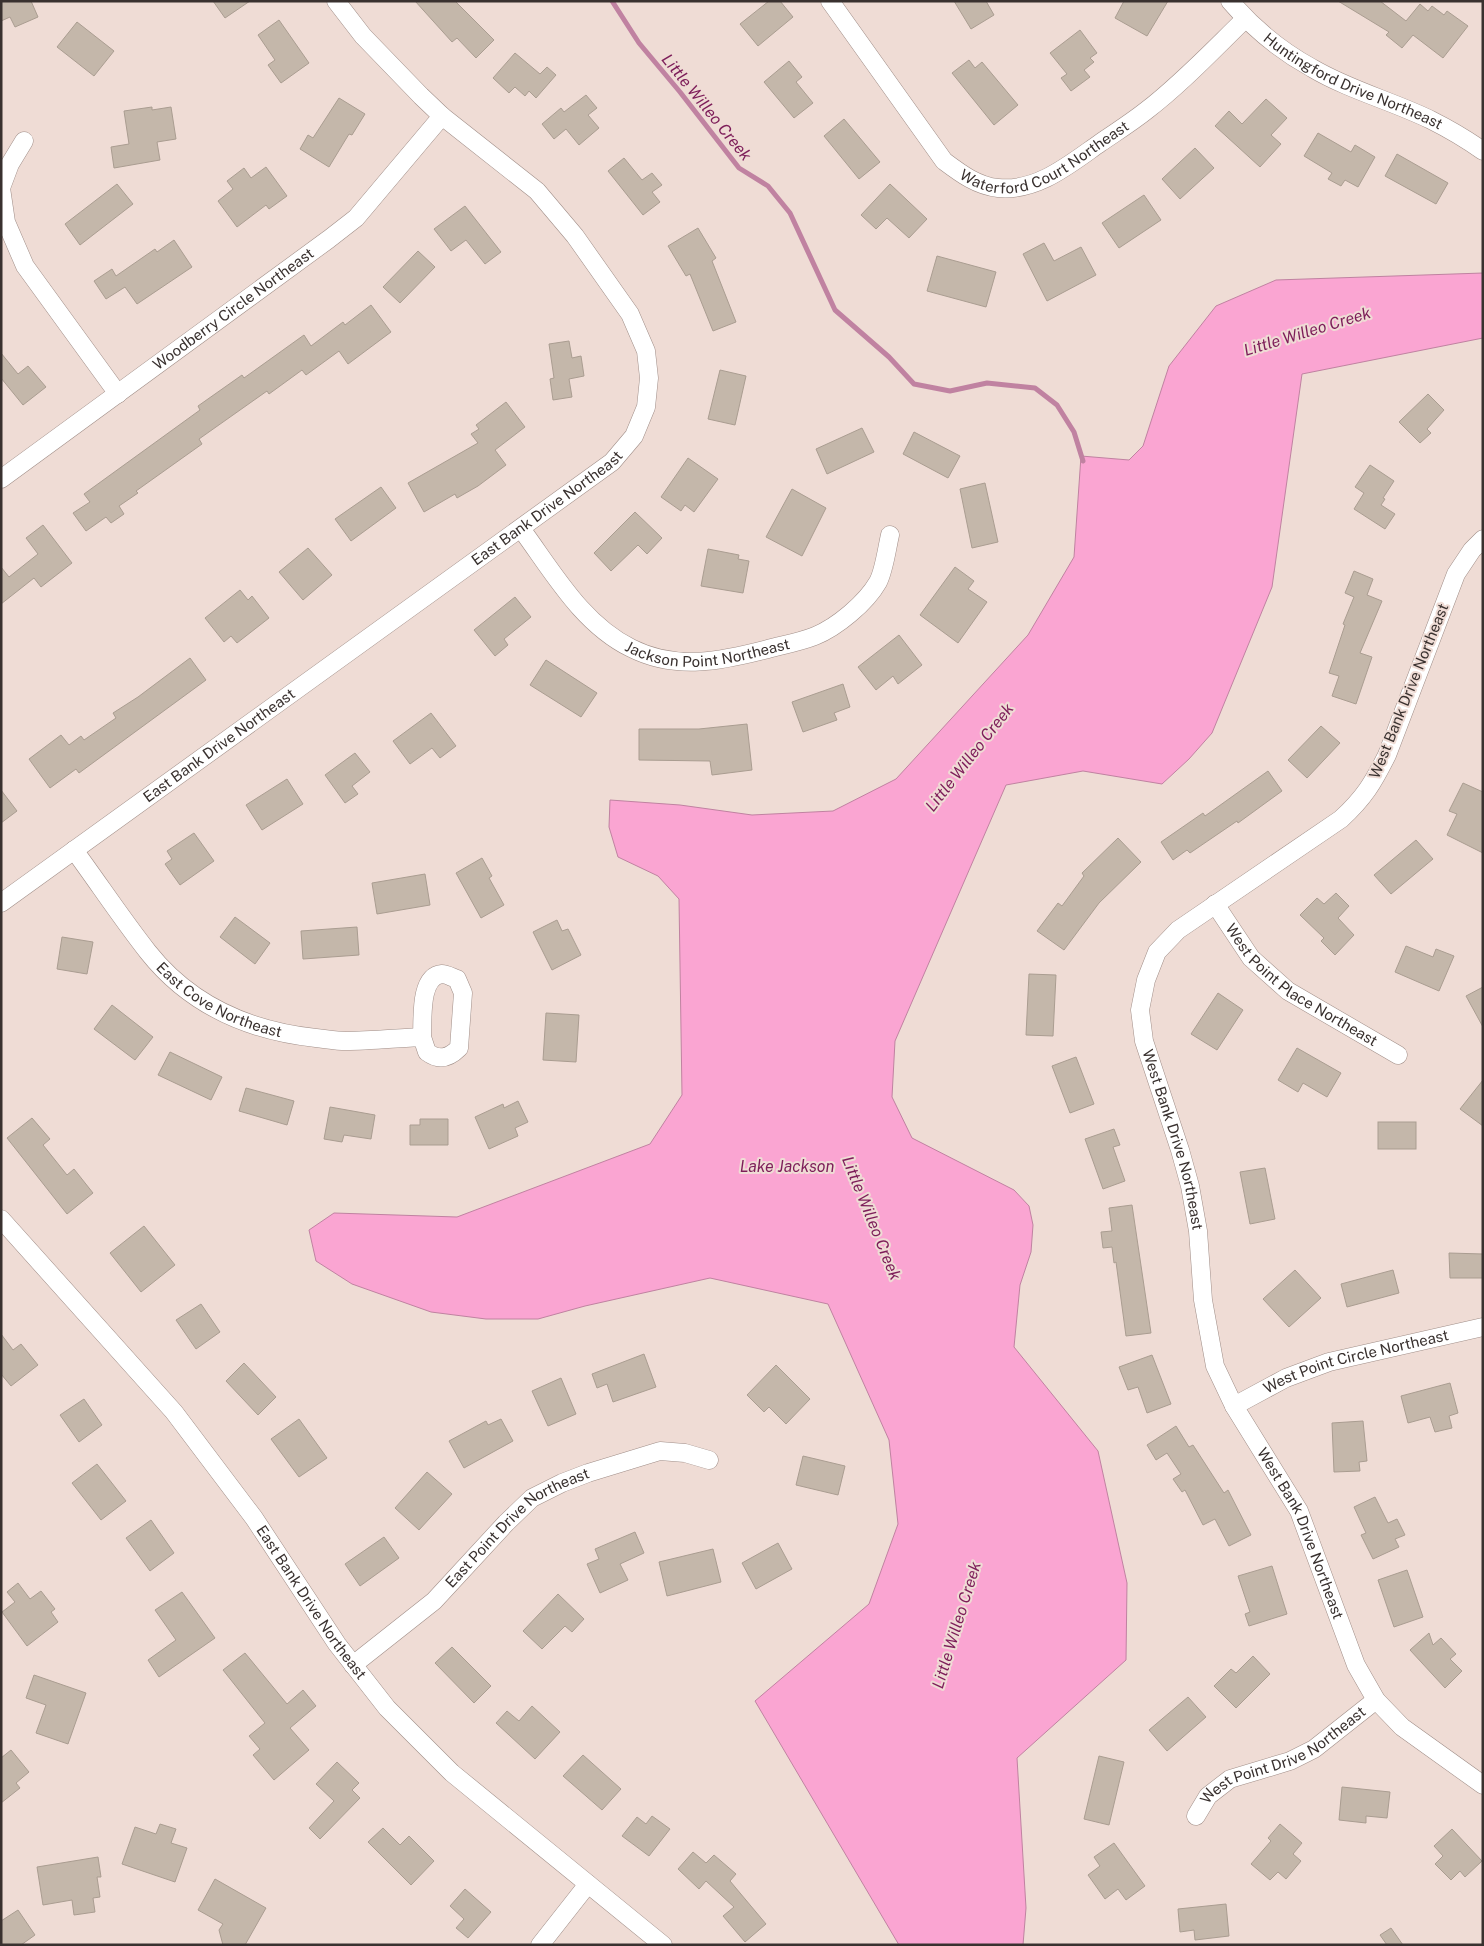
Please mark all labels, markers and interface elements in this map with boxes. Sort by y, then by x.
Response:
street label: Huntingford Drive Northeast [1260,29,1446,133]
water label: Little Willeo Creek [658,50,756,165]
street label: Waterford Court Northeast [957,117,1132,196]
street label: Woodberry Circle Northeast [150,244,317,373]
water label: Little Willeo Creek [1241,303,1373,360]
street label: East Bank Drive Northeast [468,447,626,569]
street label: West Bank Drive Northeast [1366,601,1452,781]
street label: Jackson Point Northeast [622,635,792,670]
street label: East Bank Drive Northeast [140,685,298,806]
water label: Little Willeo Creek [921,699,1018,815]
street label: West Point Place Northeast [1223,920,1381,1049]
street label: East Cove Northeast [153,959,284,1040]
street label: West Bank Drive Northeast [1139,1047,1207,1231]
water label: Little Willeo Creek [838,1153,905,1283]
water label: Lake Jackson [740,1157,834,1176]
street label: West Point Circle Northeast [1260,1326,1450,1397]
street label: West Bank Drive Northeast [1254,1445,1347,1622]
street label: East Point Drive Northeast [442,1464,592,1591]
street label: East Bank Drive Northeast [253,1522,370,1683]
water label: Little Willeo Creek [928,1559,985,1691]
street label: West Point Drive Northeast [1197,1703,1369,1806]

